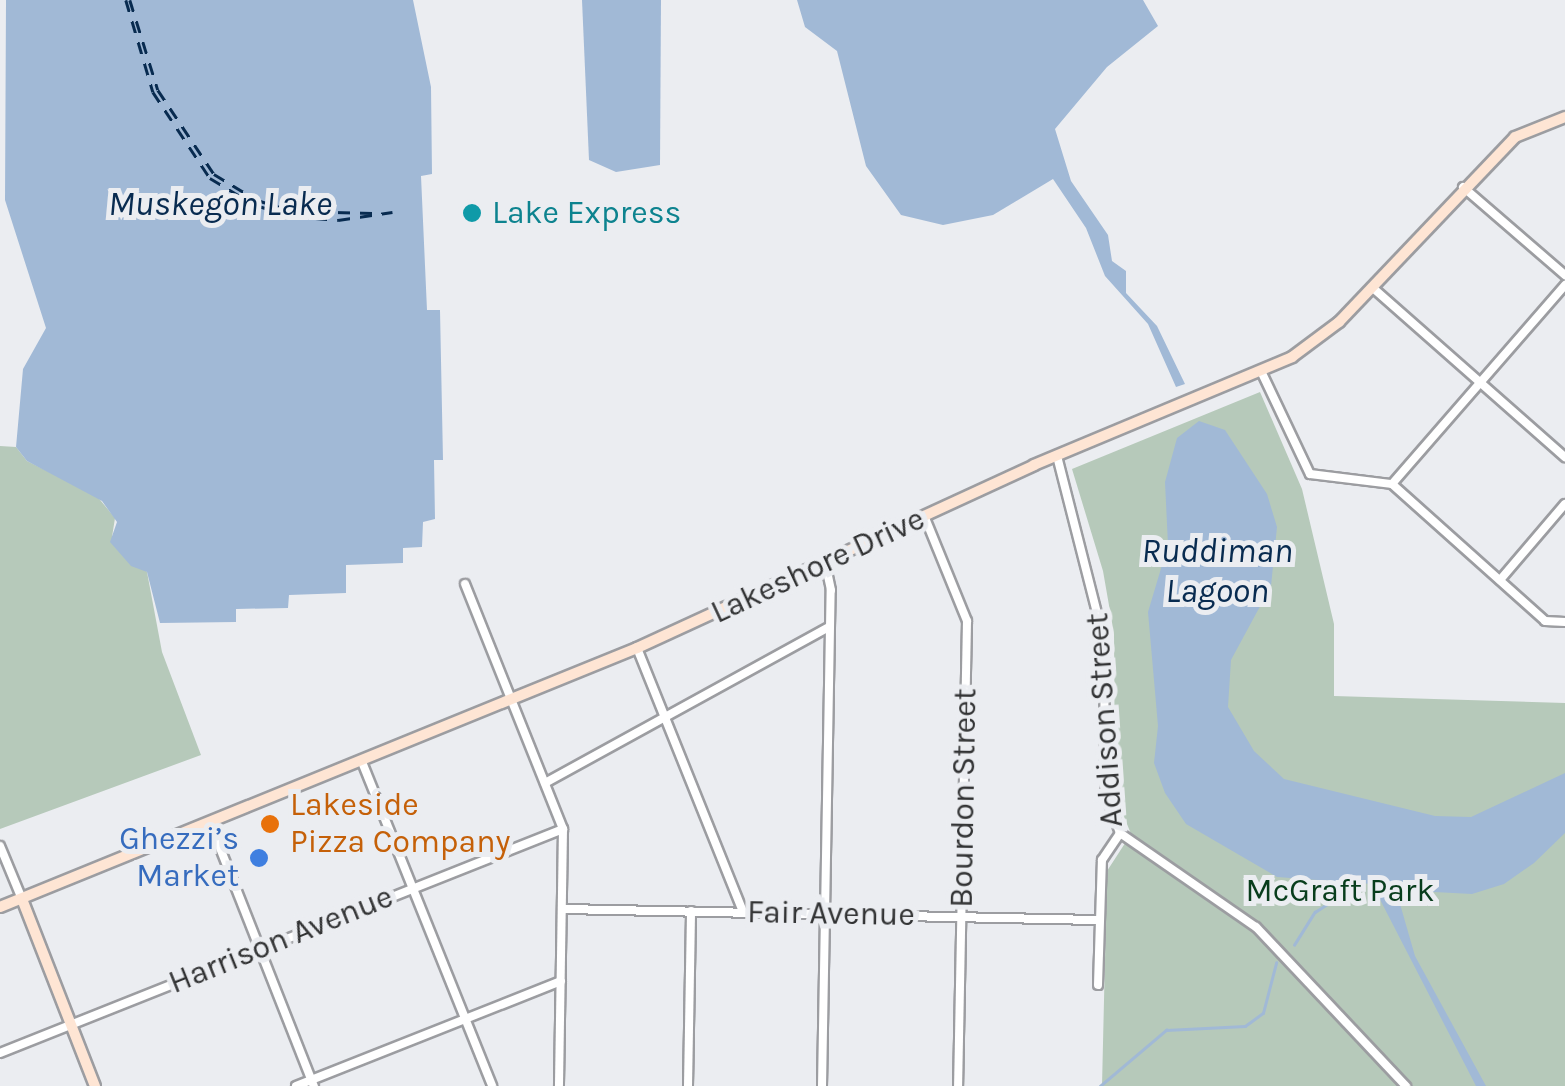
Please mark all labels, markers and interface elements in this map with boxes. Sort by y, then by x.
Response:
water label: Muskegon Lake [108,183,332,225]
place label: Lake Express [492,194,681,232]
marker: Lake Express [461,202,483,224]
street label: Lakeshore Drive [705,500,931,632]
water label: Ruddiman Lagoon [1141,530,1293,612]
street label: Addison Street [1078,611,1132,829]
street label: Bourdon Street [943,688,985,908]
place label: Lakeside Pizza Company [290,787,510,862]
marker: Lakeside Pizza Company [259,813,281,835]
place label: Ghezzi’s Market [119,821,239,896]
marker: Ghezzi’s Market [248,847,270,869]
park label: McGraft Park [1246,872,1434,910]
street label: Harrison Avenue [163,878,399,1002]
street label: Fair Avenue [747,893,915,935]

